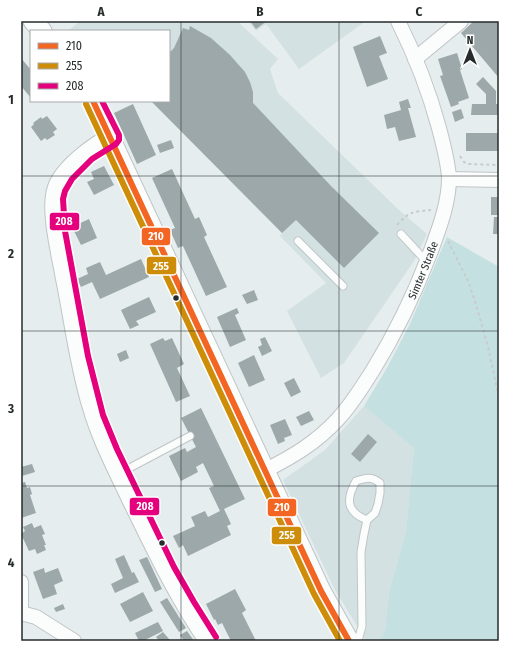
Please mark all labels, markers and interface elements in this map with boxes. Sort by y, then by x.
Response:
text: A [96,4,105,19]
text: B [256,4,264,19]
text: C [416,4,423,19]
legend [30,30,170,102]
north arrow [450,30,490,70]
text: N [467,34,473,47]
text: 210 [66,39,82,53]
text: 255 [66,59,83,73]
text: 208 [66,79,84,93]
text: 1 [8,92,14,107]
line badge: 208 [49,212,80,231]
text: 208 [55,215,73,228]
line badge: 210 [141,227,171,246]
text: 210 [147,230,164,243]
street label: Simter Straße [405,240,440,301]
text: 2 [7,246,14,261]
line badge: 255 [146,256,177,275]
text: 255 [152,260,170,273]
unlabelled marker [171,293,181,303]
text: 3 [7,401,14,416]
line badge: 208 [129,497,160,516]
line badge: 210 [267,498,297,517]
text: 208 [136,500,154,513]
text: 210 [273,501,290,514]
line badge: 255 [271,526,302,545]
text: 255 [278,529,296,542]
unlabelled marker [157,538,167,548]
text: 4 [8,555,15,570]

